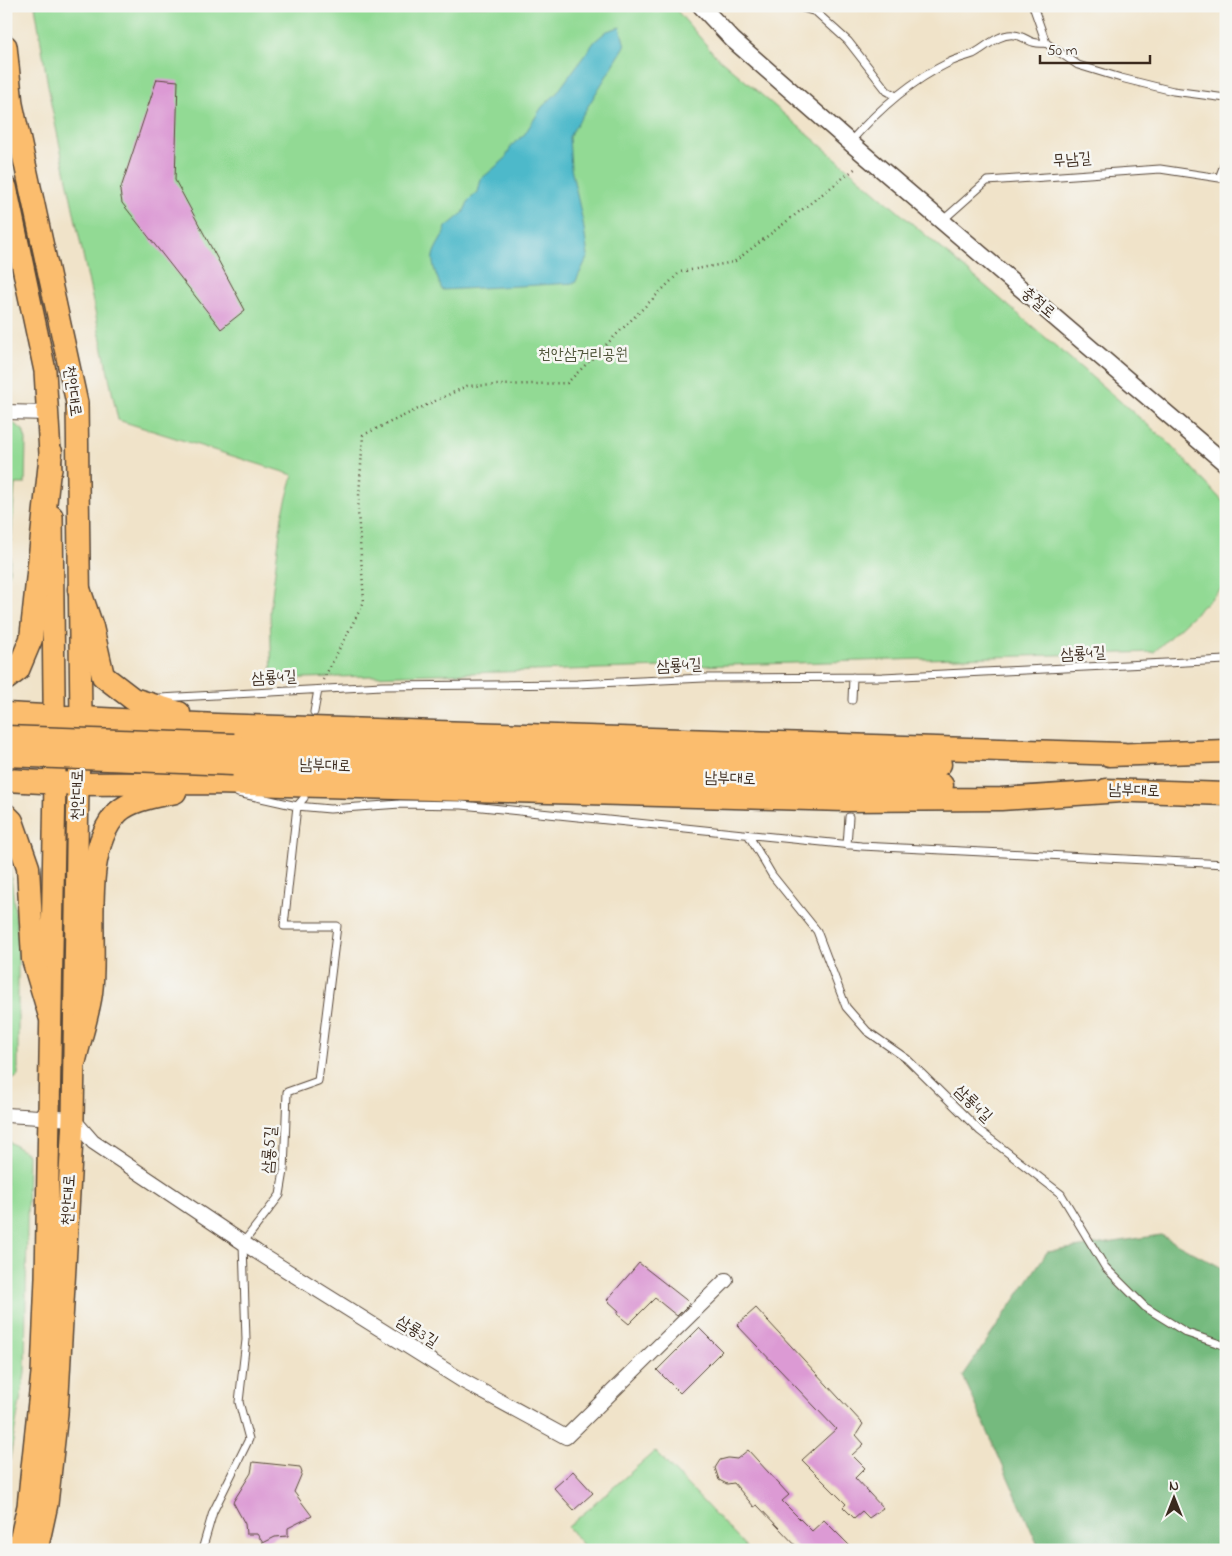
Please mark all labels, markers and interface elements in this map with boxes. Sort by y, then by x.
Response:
scale bar [1040,32,1150,64]
text: 50 m [1047,40,1078,62]
street label: 무남길 [1052,146,1092,174]
street label: 충절로 [1015,281,1061,325]
park label: 천안삼거리공원 [538,343,628,367]
street label: 천안대로 [57,364,87,418]
street label: 삼룡4길 [1060,641,1106,667]
street label: 삼룡4길 [656,653,702,679]
street label: 삼룡4길 [251,665,297,691]
street label: 남부대로 [299,753,351,779]
street label: 남부대로 [704,766,756,792]
street label: 천안대로 [66,769,90,821]
street label: 남부대로 [1108,778,1160,804]
street label: 삼룡4길 [948,1080,998,1128]
street label: 삼룡5길 [256,1125,284,1175]
street label: 천안대로 [56,1174,82,1226]
street label: 삼룡3길 [391,1310,443,1354]
north arrow [1150,1474,1200,1524]
text: N [1169,1476,1179,1497]

